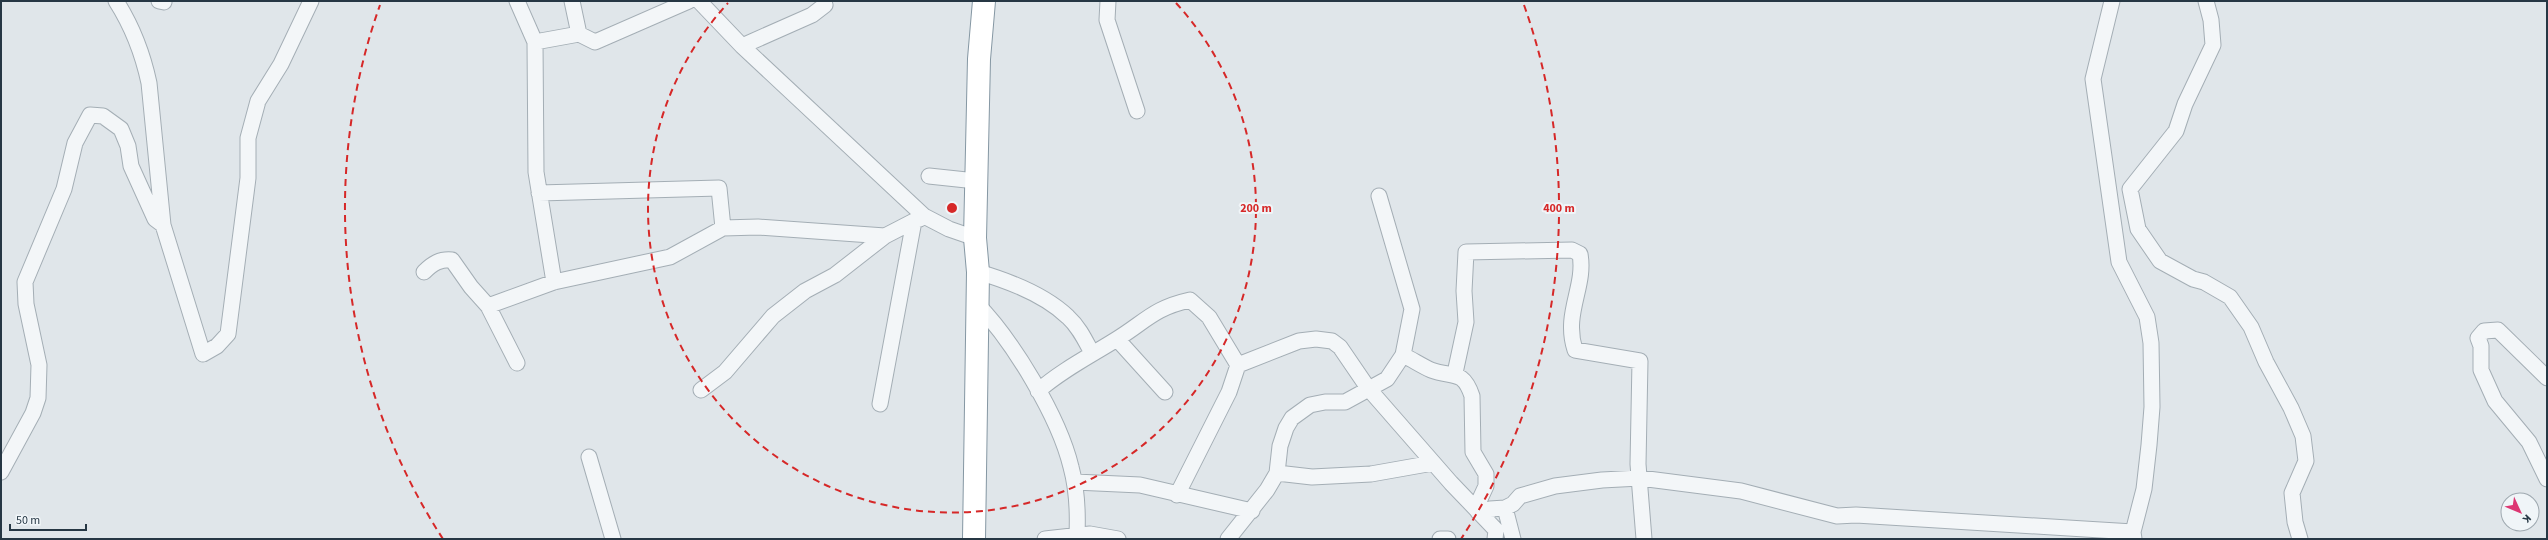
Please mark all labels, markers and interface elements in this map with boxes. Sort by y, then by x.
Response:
text: 200 m [1240,200,1272,217]
text: 400 m [1543,200,1575,217]
centre of rings [945,201,959,215]
north arrow [2500,492,2540,532]
scale bar [10,506,86,532]
text: K [2519,511,2535,526]
text: 50 m [16,512,40,529]

